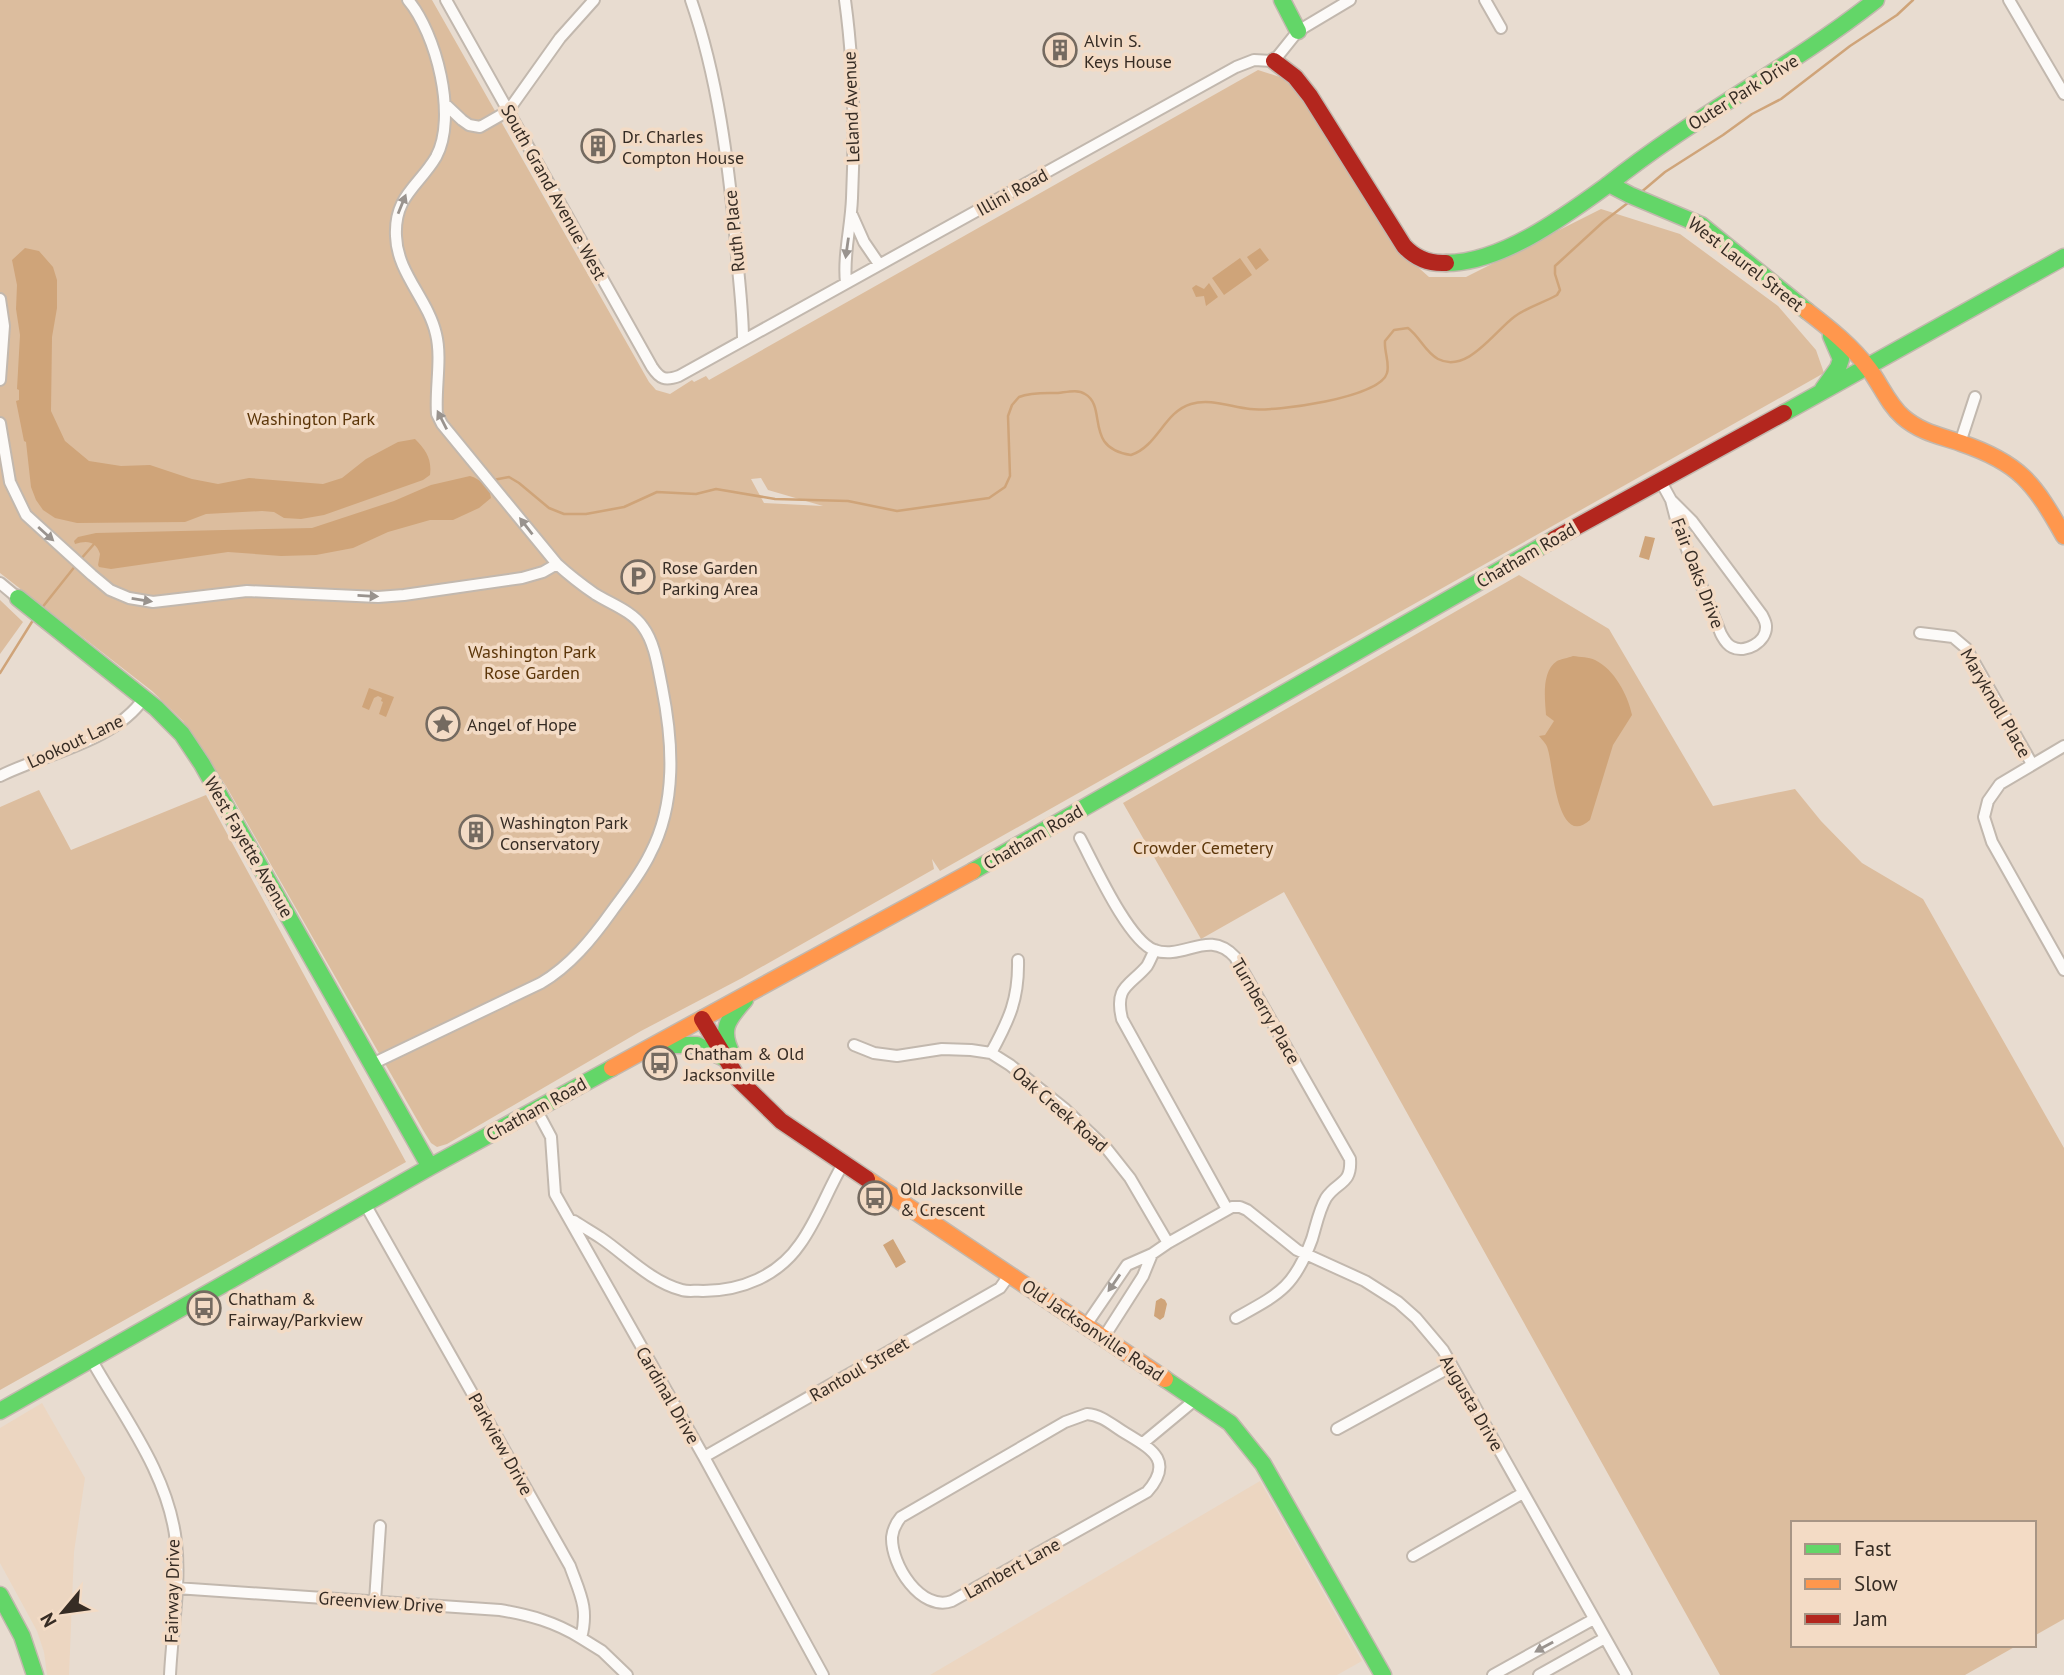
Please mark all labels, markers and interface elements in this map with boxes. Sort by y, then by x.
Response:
place label: Alvin S. Keys House [1084,29,1172,73]
building icon: Alvin S. Keys House [1041,31,1079,69]
street label: Outer Park Drive [1684,49,1802,135]
street label: Leland Avenue [838,51,864,163]
street label: South Grand Avenue West [496,100,612,284]
place label: Dr. Charles Compton House [622,125,744,169]
building icon: Dr. Charles Compton House [579,127,617,165]
street label: Illini Road [972,163,1052,221]
street label: Ruth Place [718,189,750,273]
one-way arrow [396,194,407,215]
street label: West Laurel Street [1684,212,1808,316]
one-way arrow [841,238,852,260]
park label: Washington Park [247,407,375,430]
one-way arrow [436,410,448,430]
street label: Fair Oaks Drive [1666,514,1730,632]
street label: Chatham Road [1472,517,1580,593]
one-way arrow [518,518,533,536]
one-way arrow [38,526,55,541]
place label: Rose Garden Parking Area [662,556,758,600]
parking icon: Rose Garden Parking Area [619,558,657,596]
one-way arrow [358,591,380,602]
one-way arrow [131,595,153,606]
park label: Washington Park Rose Garden [468,640,596,684]
street label: Maryknoll Place [1955,644,2037,762]
place icon: Angel of Hope [424,705,462,743]
street label: Lookout Lane [23,709,127,773]
place label: Angel of Hope [467,713,577,736]
street label: West Fayette Avenue [199,772,299,922]
street label: Chatham Road [979,799,1087,875]
place label: Washington Park Conservatory [500,811,629,855]
building icon: Washington Park Conservatory [457,813,495,851]
park label: Crowder Cemetery [1133,836,1274,859]
street label: Turnberry Place [1226,954,1306,1068]
place label: Chatham & Old Jacksonville [683,1042,804,1086]
bus stop icon: Chatham & Old Jacksonville [641,1044,679,1082]
street label: Oak Creek Road [1007,1061,1113,1157]
street label: Chatham Road [482,1072,590,1146]
place label: Old Jacksonville & Crescent [900,1177,1023,1221]
bus stop icon: Old Jacksonville & Crescent [856,1179,894,1217]
street label: Old Jacksonville Road [1018,1274,1168,1386]
one-way arrow [1107,1274,1121,1292]
place label: Chatham & Fairway/Parkview [228,1287,364,1331]
bus stop icon: Chatham & Fairway/Parkview [185,1289,223,1327]
street label: Rantoul Street [805,1331,913,1407]
street label: Cardinal Drive [631,1342,705,1448]
street label: Augusta Drive [1435,1351,1509,1455]
street label: Parkview Drive [463,1389,539,1499]
legend [1791,1521,2036,1647]
street label: Lambert Lane [960,1532,1064,1604]
text: Fast [1854,1535,1891,1562]
street label: Fairway Drive [160,1539,184,1643]
text: Slow [1854,1570,1898,1597]
north arrow [28,1577,98,1647]
street label: Greenview Drive [318,1586,444,1618]
text: Jam [1853,1605,1888,1632]
text: N [35,1609,62,1632]
one-way arrow [1534,1641,1553,1653]

